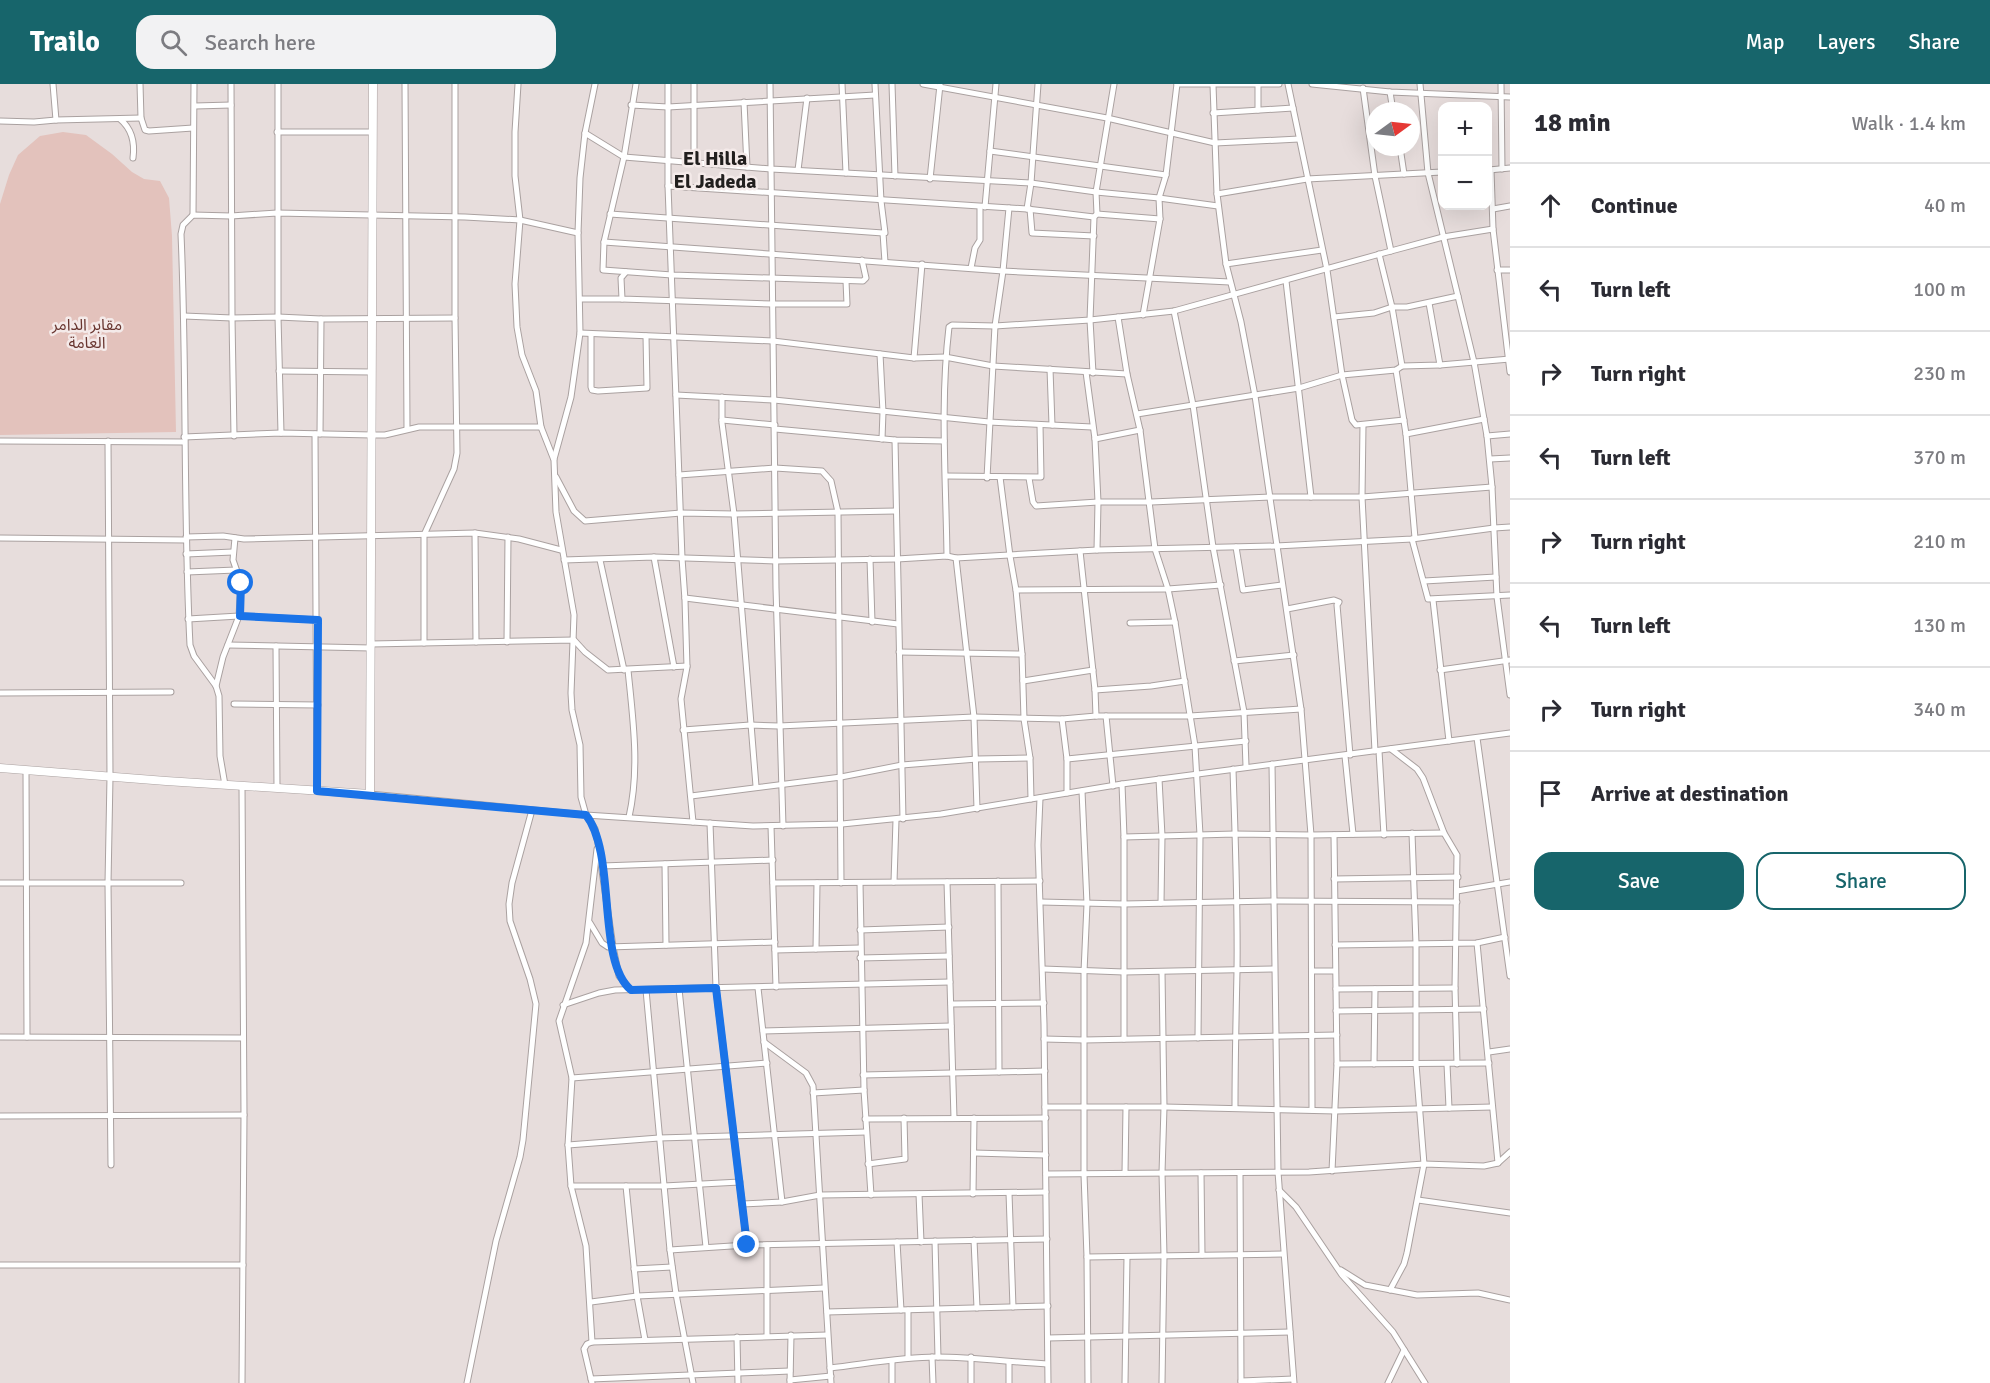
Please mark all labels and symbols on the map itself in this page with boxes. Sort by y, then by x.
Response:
north arrow [1366,102,1420,156]
district label: El Hilla El Jadeda [673,146,757,194]
park label: مقابر الدامر العامة [51,315,122,353]
route start [227,569,253,595]
route end [733,1231,759,1257]

